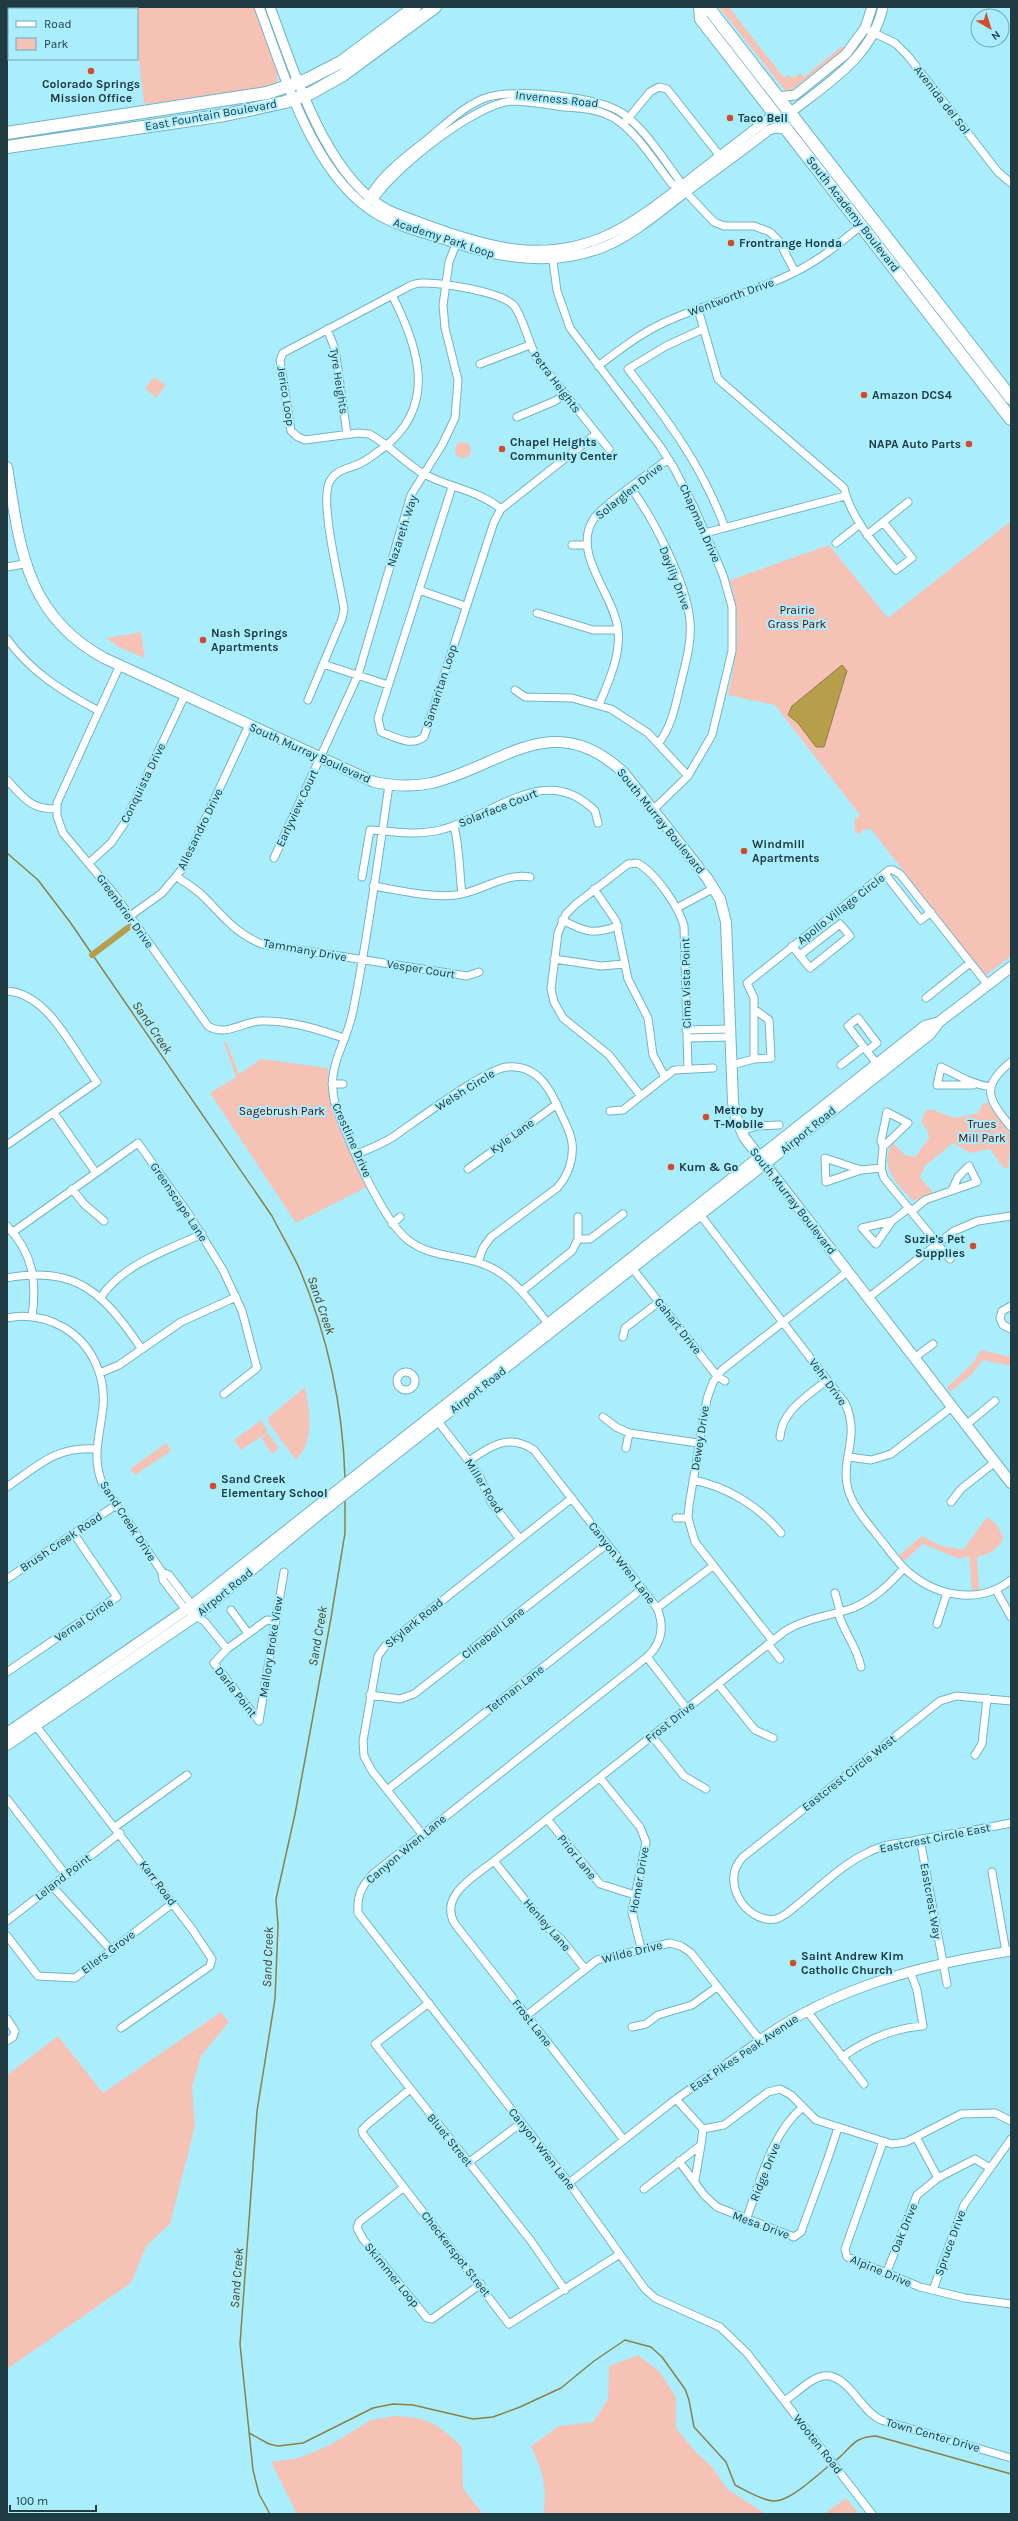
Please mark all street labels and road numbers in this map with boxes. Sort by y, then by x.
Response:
street label: Avenida del Sol [911,63,973,137]
street label: Inverness Road [515,88,599,110]
street label: East Fountain Boulevard [144,96,278,134]
street label: South Academy Boulevard [803,153,903,275]
street label: Academy Park Loop [392,215,496,261]
street label: Wentworth Drive [686,275,776,319]
street label: Tyre Heights [327,347,351,415]
street label: Petra Heights [528,348,584,416]
street label: Jerico Loop [274,365,298,427]
street label: Solarglen Drive [593,460,665,522]
street label: Chapman Drive [676,482,724,564]
street label: Nazareth Way [384,493,420,569]
street label: Daylily Drive [656,544,694,612]
street label: Samaritan Loop [420,643,460,729]
street label: South Murray Boulevard [247,720,373,786]
street label: Conquista Drive [118,741,168,825]
street label: South Murray Boulevard [614,765,708,877]
street label: Earlyview Court [273,767,321,849]
street label: Allesandro Drive [174,786,226,872]
street label: Solarface Court [456,786,540,830]
street label: Greenbrier Drive [93,871,157,951]
street label: Apollo Village Circle [795,871,887,947]
street label: Tammany Drive [262,936,348,964]
street label: Cima Vista Point [678,937,694,1028]
street label: Vesper Court [386,957,457,981]
street label: Welsh Circle [433,1066,497,1114]
street label: Crestline Drive [329,1101,375,1179]
street label: Airport Road [777,1103,839,1157]
street label: Kyle Lane [487,1115,537,1157]
street label: South Murray Boulevard [747,1145,839,1257]
street label: Greenscape Lane [147,1160,211,1244]
street label: Gahart Drive [652,1295,704,1357]
street label: Vehr Drive [806,1356,850,1408]
street label: Airport Road [447,1364,509,1416]
street label: Dewey Drive [688,1405,712,1471]
street label: Miller Road [462,1456,506,1516]
street label: Sand Creek Drive [97,1478,159,1564]
street label: Brush Creek Road [17,1509,105,1575]
street label: Canyon Wren Lane [586,1519,658,1607]
street label: Airport Road [194,1565,256,1619]
street label: Vernal Circle [52,1595,116,1645]
street label: Mallory Broke View [256,1595,286,1699]
street label: Skylark Road [382,1595,446,1651]
street label: Clinebell Lane [459,1604,527,1662]
street label: Tetman Lane [483,1662,547,1716]
street label: Darla Point [212,1664,260,1720]
street label: Frost Drive [642,1698,698,1746]
street label: Eastcrest Circle West [799,1732,899,1814]
street label: Canyon Wren Lane [363,1811,449,1887]
street label: Eastcrest Circle East [878,1820,992,1856]
street label: Prior Lane [555,1832,599,1882]
street label: Homer Drive [626,1846,652,1914]
street label: Leland Point [32,1850,94,1903]
street label: Karr Road [136,1858,180,1908]
street label: Eastcrest Way [917,1862,945,1941]
street label: Henley Lane [520,1896,574,1954]
street label: Ellers Grove [78,1927,138,1977]
street label: Wilde Drive [600,1938,664,1966]
street label: Frost Lane [509,1996,555,2050]
street label: East Pikes Peak Avenue [687,2011,801,2095]
street label: Canyon Wren Lane [506,2105,578,2193]
street label: Bluet Street [424,2111,476,2170]
street label: Ridge Drive [747,2141,783,2203]
street label: Oak Drive [888,2201,920,2255]
street label: Mesa Drive [730,2208,792,2242]
street label: Spruce Drive [932,2208,968,2278]
street label: Checkerspot Street [418,2209,494,2300]
street label: Skimmer Loop [362,2240,422,2310]
street label: Alpine Drive [848,2252,914,2290]
street label: Wooten Road [790,2411,846,2477]
street label: Town Center Drive [884,2415,982,2455]

